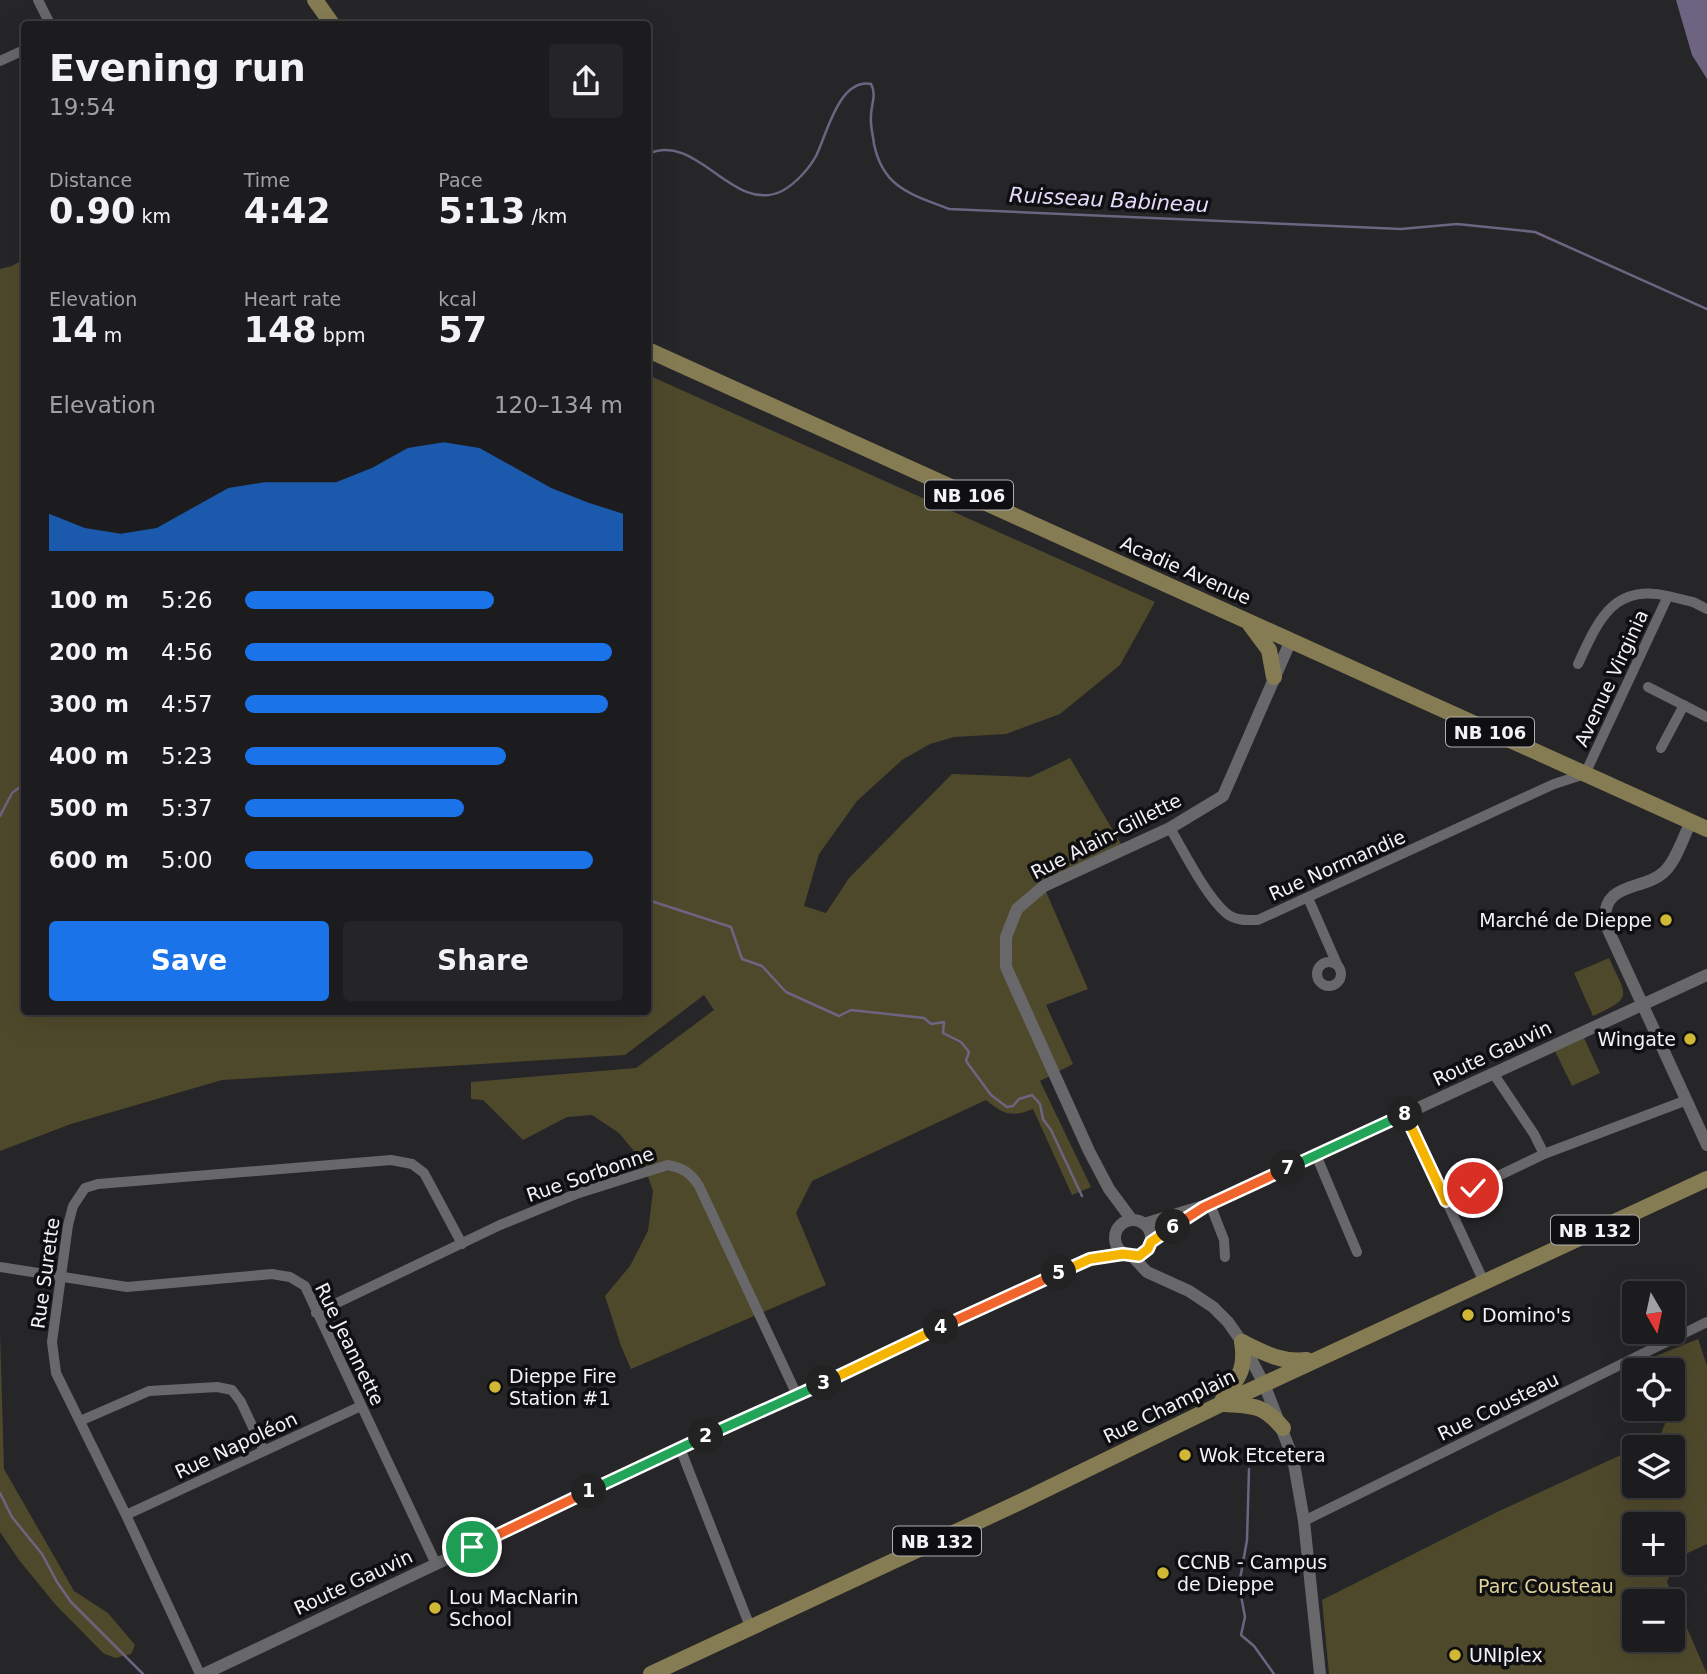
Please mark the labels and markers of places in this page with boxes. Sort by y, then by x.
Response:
place label: Marché de Dieppe [1479,909,1652,931]
marker: Marché de Dieppe [1658,912,1674,928]
place label: Wingate [1597,1028,1676,1050]
marker: Wingate [1682,1031,1698,1047]
pin: 8 [1388,1096,1422,1132]
pin: 7 [1270,1150,1306,1186]
pin [1443,1158,1503,1218]
pin: 6 [1156,1210,1190,1244]
pin: 5 [1042,1256,1076,1290]
place label: Domino's [1482,1304,1571,1326]
marker: Domino's [1460,1307,1476,1323]
pin: 4 [923,1310,958,1344]
place label: Dieppe Fire Station #1 [509,1365,616,1409]
pin: 3 [806,1366,842,1400]
marker: Dieppe Fire Station #1 [487,1379,503,1395]
pin: 2 [688,1418,724,1454]
place label: Wok Etcetera [1199,1444,1326,1466]
marker: Wok Etcetera [1177,1447,1193,1463]
pin: 1 [572,1474,606,1508]
pin [442,1517,502,1577]
place label: CCNB - Campus de Dieppe [1177,1551,1327,1595]
marker: CCNB - Campus de Dieppe [1155,1565,1171,1581]
place label: Lou MacNarin School [449,1586,578,1630]
marker: Lou MacNarin School [427,1600,443,1616]
place label: UNIplex [1469,1644,1543,1666]
marker: UNIplex [1447,1647,1463,1663]

